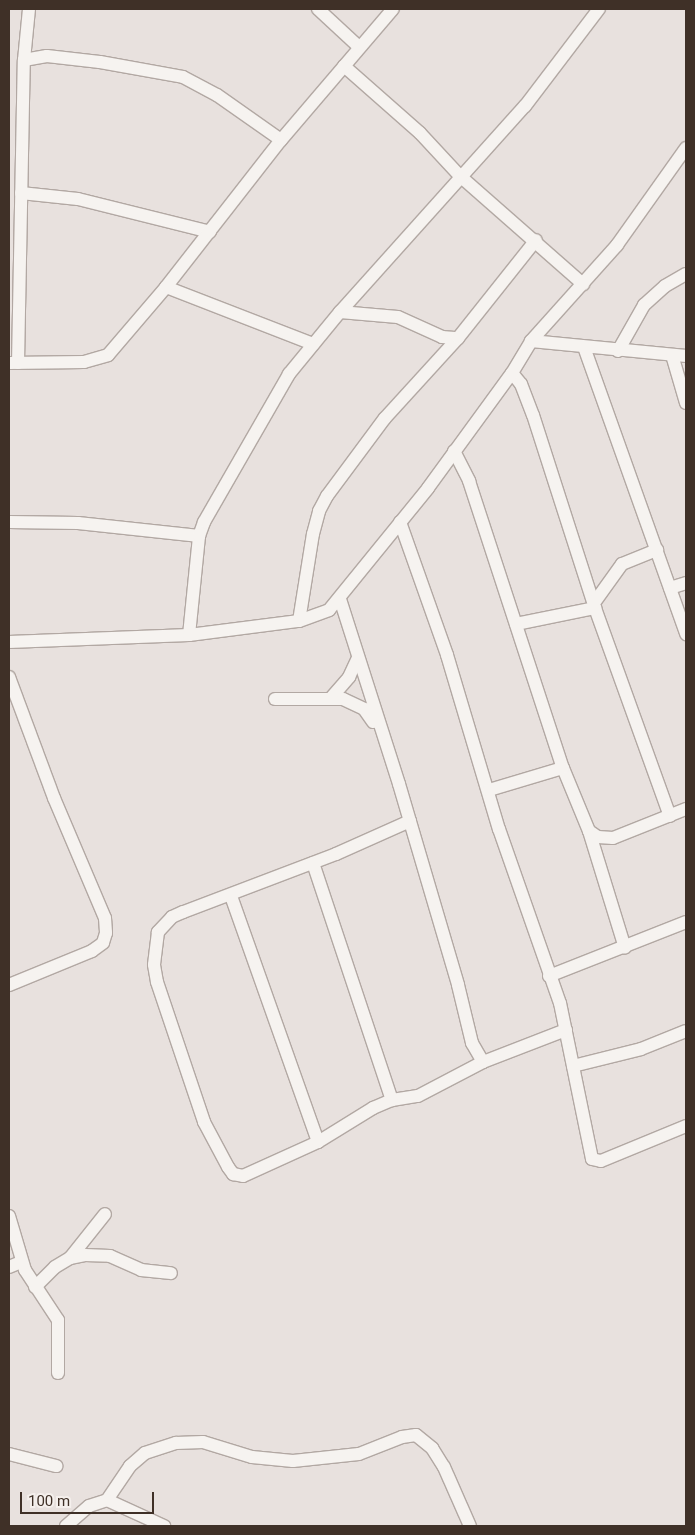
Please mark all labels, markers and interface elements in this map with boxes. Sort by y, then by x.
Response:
scale bar [22,1482,156,1514]
text: 100 m [28,1492,70,1510]

